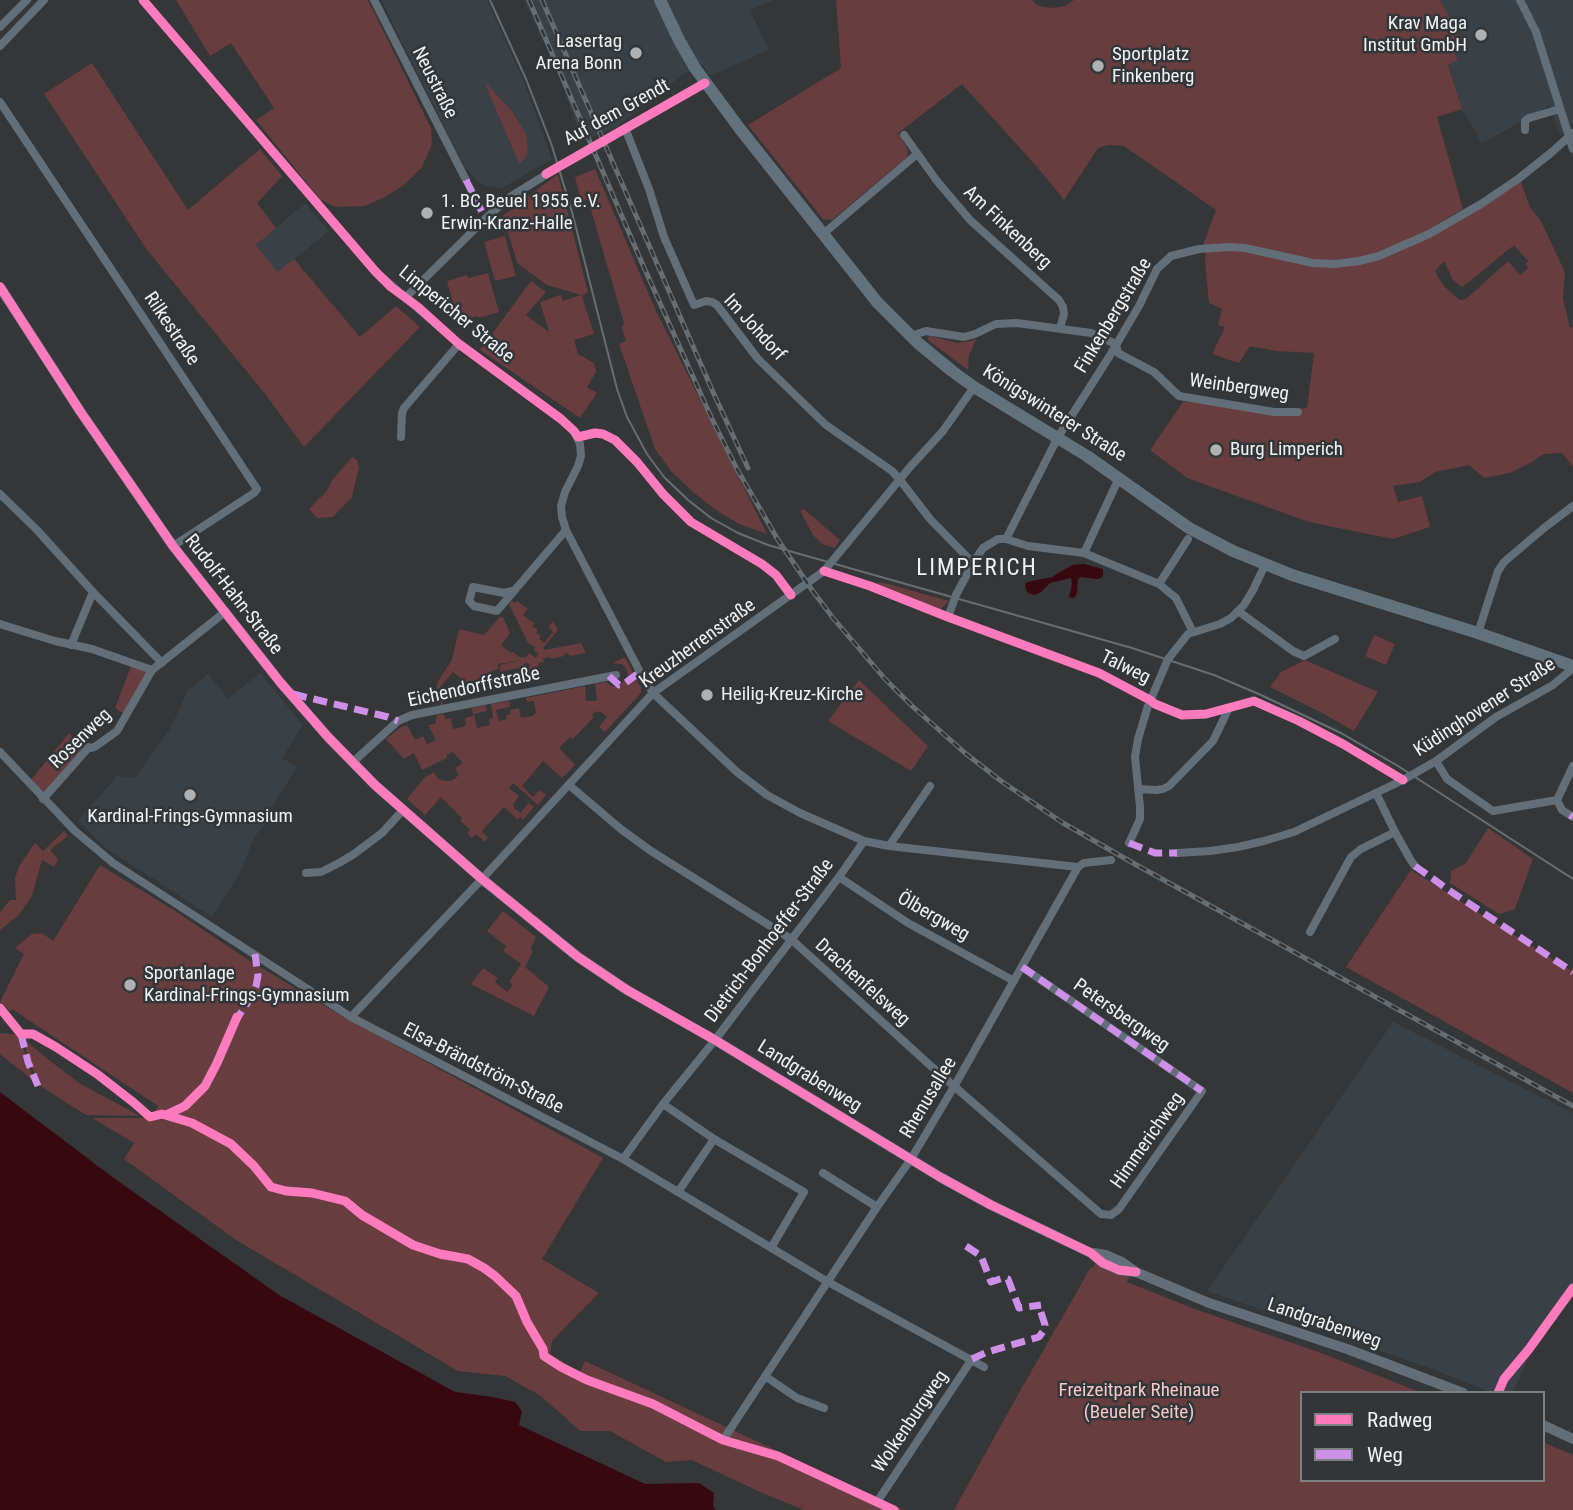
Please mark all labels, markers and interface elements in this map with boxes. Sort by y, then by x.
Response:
place label: Krav Maga Institut GmbH [1363,13,1467,57]
marker: Krav Maga Institut GmbH [1473,27,1489,43]
place label: Lasertag Arena Bonn [536,31,622,75]
street label: Neustraße [406,43,462,123]
place label: Sportplatz Finkenberg [1112,44,1194,88]
marker: Lasertag Arena Bonn [628,45,644,61]
marker: Sportplatz Finkenberg [1090,58,1106,74]
street label: Auf dem Grendt [560,75,674,151]
street label: Am Finkenberg [958,181,1056,275]
place label: 1. BC Beuel 1955 e.V. Erwin-Kranz-Halle [441,191,601,235]
marker: 1. BC Beuel 1955 e.V. Erwin-Kranz-Halle [419,205,435,221]
street label: Finkenbergstraße [1071,254,1157,378]
street label: Limpericher Straße [394,261,518,369]
street label: Rilkestraße [138,288,204,370]
street label: Im Johdorf [718,290,790,366]
street label: Königswinterer Straße [978,361,1130,467]
street label: Weinbergweg [1188,370,1290,406]
place label: Burg Limperich [1230,439,1343,461]
marker: Burg Limperich [1208,442,1224,458]
street label: Rudolf-Hahn-Straße [179,530,287,660]
district label: LIMPERICH [917,555,1037,583]
street label: Kreuzherrenstraße [636,594,760,694]
street label: Talweg [1096,646,1154,690]
street label: Küdinghovener Straße [1410,654,1560,762]
street label: Eichendorffstraße [406,663,542,713]
place label: Heilig-Kreuz-Kirche [721,684,863,706]
marker: Heilig-Kreuz-Kirche [699,687,715,703]
street label: Rosenweg [45,704,117,774]
marker: Kardinal-Frings-Gymnasium [182,787,198,803]
place label: Kardinal-Frings-Gymnasium [87,806,293,828]
street label: Dietrich-Bonhoeffer-Straße [701,855,839,1027]
street label: Ölbergweg [893,887,973,947]
street label: Drachenfelsweg [810,934,914,1032]
place label: Sportanlage Kardinal-Frings-Gymnasium [144,963,350,1007]
street label: Petersbergweg [1069,974,1173,1058]
marker: Sportanlage Kardinal-Frings-Gymnasium [122,977,138,993]
street label: Elsa-Brändström-Straße [399,1019,567,1119]
street label: Landgrabenweg [753,1036,865,1118]
street label: Rhenusallee [896,1053,962,1143]
street label: Himmerichweg [1106,1088,1190,1194]
street label: Landgrabenweg [1264,1294,1384,1354]
street label: Wolkenburgweg [868,1366,954,1478]
park label: Freizeitpark Rheinaue (Beueler Seite) [1059,1380,1219,1424]
legend [1300,1391,1545,1482]
text: Radweg [1367,1408,1432,1432]
text: Weg [1367,1443,1403,1467]

